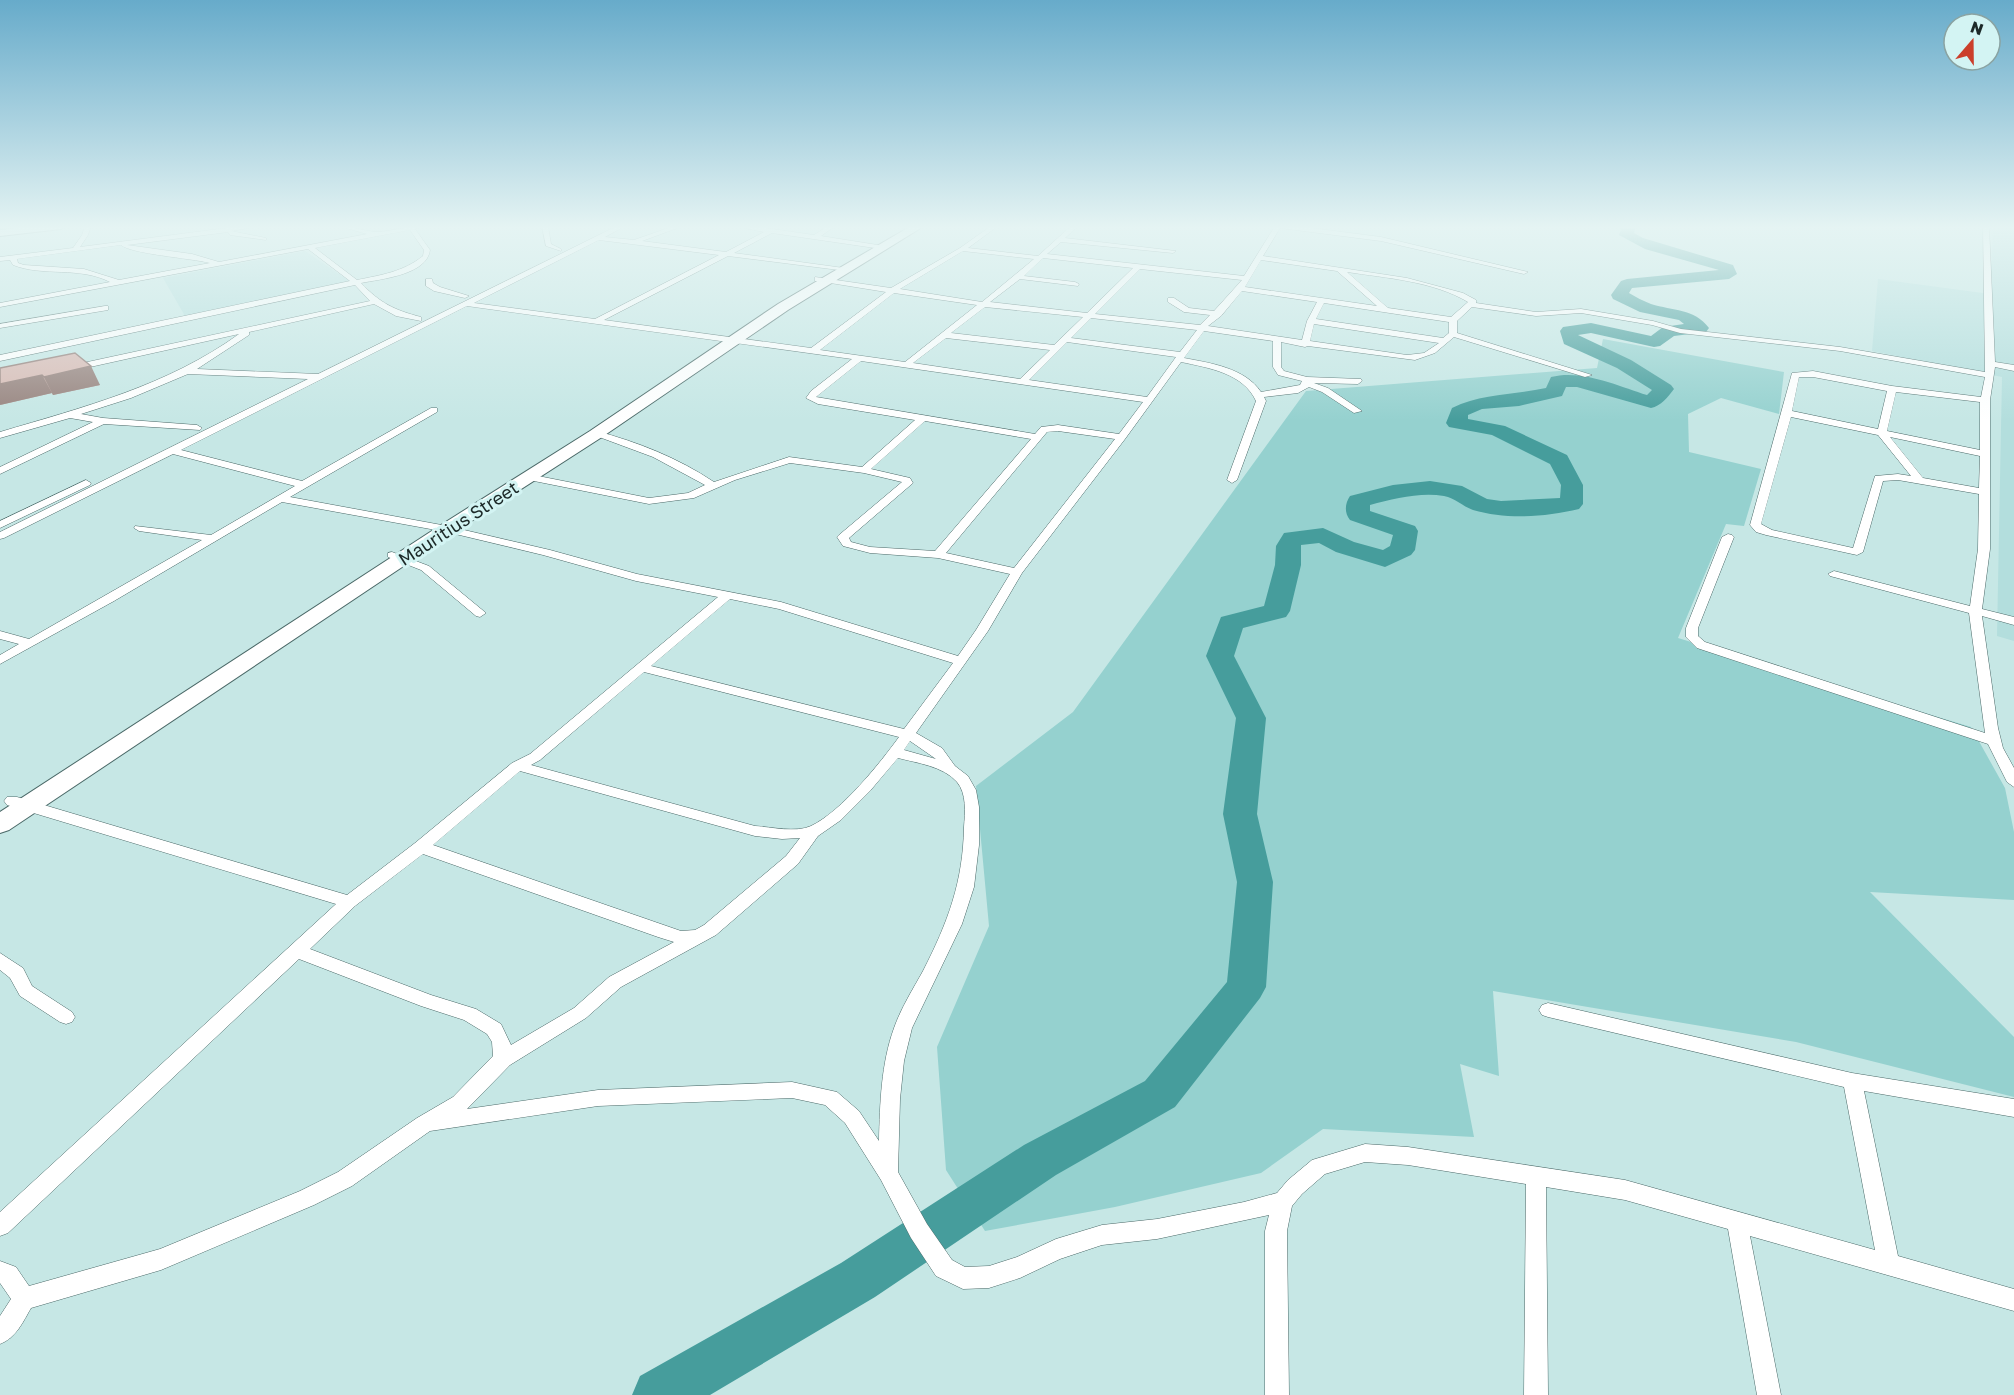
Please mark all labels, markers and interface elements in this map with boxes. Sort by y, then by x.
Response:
north arrow [1942,12,2002,72]
text: N [1968,16,1986,39]
street label: Mauritius Street [394,476,522,570]

